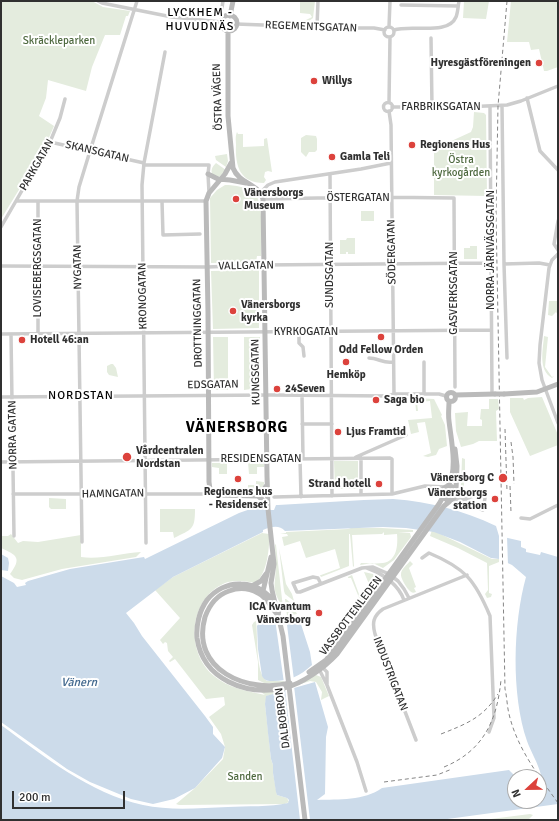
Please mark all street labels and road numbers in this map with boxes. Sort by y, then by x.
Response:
street label: REGEMENTSGATAN [265,19,357,35]
street label: ÖSTRA VÄGEN [210,63,226,131]
street label: FARBRIKSGATAN [401,100,481,114]
street label: PARKGATAN [17,137,57,193]
street label: SKANSGATAN [64,138,130,166]
street label: NORRA JÄRNVÄGSGATAN [484,190,498,310]
street label: ÖSTERGATAN [326,191,390,205]
street label: LOVISEBERGSGATAN [31,219,45,317]
street label: SÖDERGATAN [385,219,399,285]
street label: SUNDSGATAN [323,242,337,308]
street label: NYGATAN [71,244,85,290]
street label: GASVERKSGATAN [447,251,461,335]
street label: VALLGATAN [218,259,274,273]
street label: KRONOGATAN [136,262,150,330]
street label: DROTTNINGGATAN [191,278,205,368]
street label: KYRKOGATAN [274,325,338,339]
street label: KUNGSGATAN [249,339,263,405]
street label: EDSGATAN [187,378,239,392]
street label: NORRA GATAN [6,400,20,470]
street label: RESIDENSGATAN [220,452,302,466]
street label: HAMNGATAN [82,487,144,501]
street label: VASSBOTTENLEDEN [317,574,385,658]
street label: INDUSTRIGATAN [370,635,410,713]
street label: DALBOBRON [273,687,293,749]

